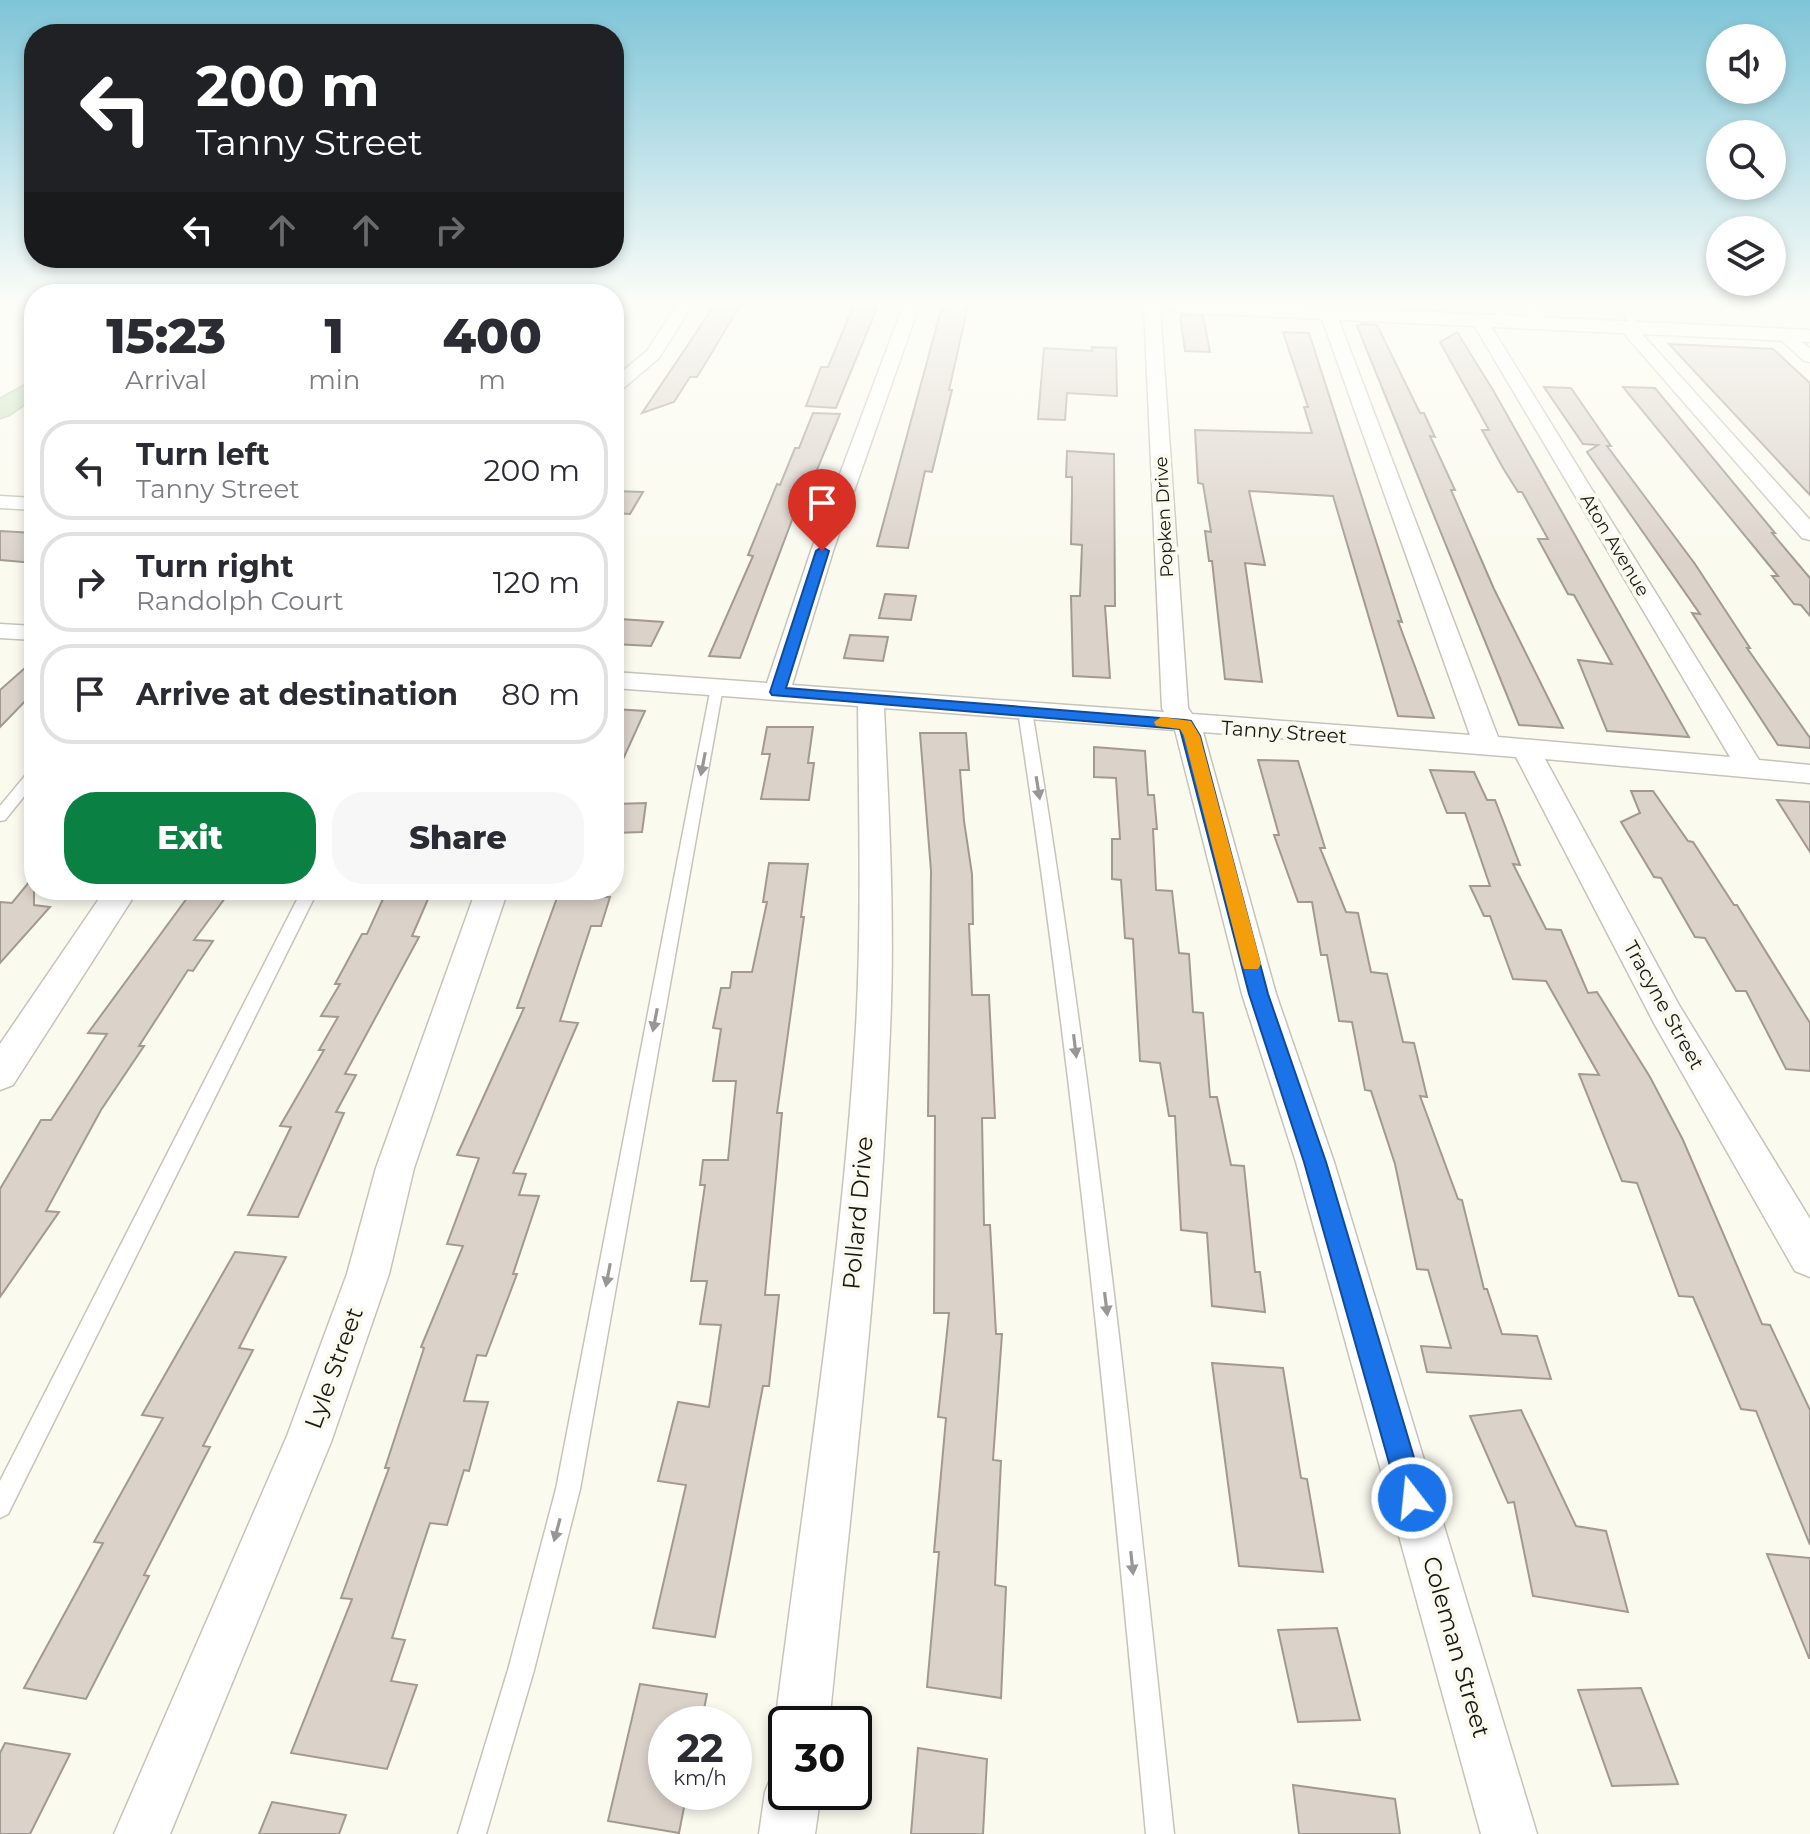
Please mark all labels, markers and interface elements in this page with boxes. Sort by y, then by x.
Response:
map controls [1706,24,1786,296]
button: sound [1706,24,1786,104]
text: 200 m [196,52,380,120]
icon: left [64,56,168,160]
text: Tanny Street [196,120,423,164]
button: search [1706,120,1786,200]
icon: left [176,208,220,252]
icon: ahead [260,208,304,252]
icon: ahead [344,208,388,252]
icon: right [428,208,472,252]
button: layers [1706,216,1786,296]
text: 15:23 [106,307,226,365]
text: 1 [324,307,344,365]
text: 400 [442,307,542,365]
text: Arrival [125,364,207,396]
text: min [308,364,360,396]
text: m [478,364,506,396]
text: Turn left [136,436,269,473]
icon: left [68,448,112,492]
text: 200 m [484,452,580,489]
street label: Popken Drive [1150,456,1178,578]
pin [788,469,856,551]
text: Tanny Street [136,473,300,505]
icon: arrive [800,481,844,525]
street label: Aton Avenue [1576,490,1654,600]
text: Turn right [136,548,293,585]
icon: right [68,560,112,604]
text: 120 m [493,564,580,601]
text: Randolph Court [136,585,344,617]
icon: arrive [68,672,112,716]
text: Arrive at destination [136,676,458,713]
text: 80 m [501,676,580,713]
street label: Tanny Street [1220,716,1348,748]
one-way arrow [696,752,708,777]
one-way arrow [1032,776,1045,801]
button: Exit [64,792,316,884]
button: Share [332,792,584,884]
street label: Tracyne Street [1619,936,1709,1074]
one-way arrow [649,1007,661,1032]
one-way arrow [1068,1034,1081,1059]
street label: Pollard Drive [836,1135,879,1291]
one-way arrow [601,1263,614,1288]
one-way arrow [1099,1292,1112,1317]
street label: Lyle Street [298,1303,369,1432]
position arrow [1370,1456,1454,1540]
one-way arrow [551,1518,563,1543]
one-way arrow [1126,1551,1139,1576]
street label: Coleman Street [1417,1553,1496,1741]
speed limit sign: 30 [768,1706,872,1810]
text: 22 [676,1723,724,1772]
text: km/h [673,1766,727,1790]

